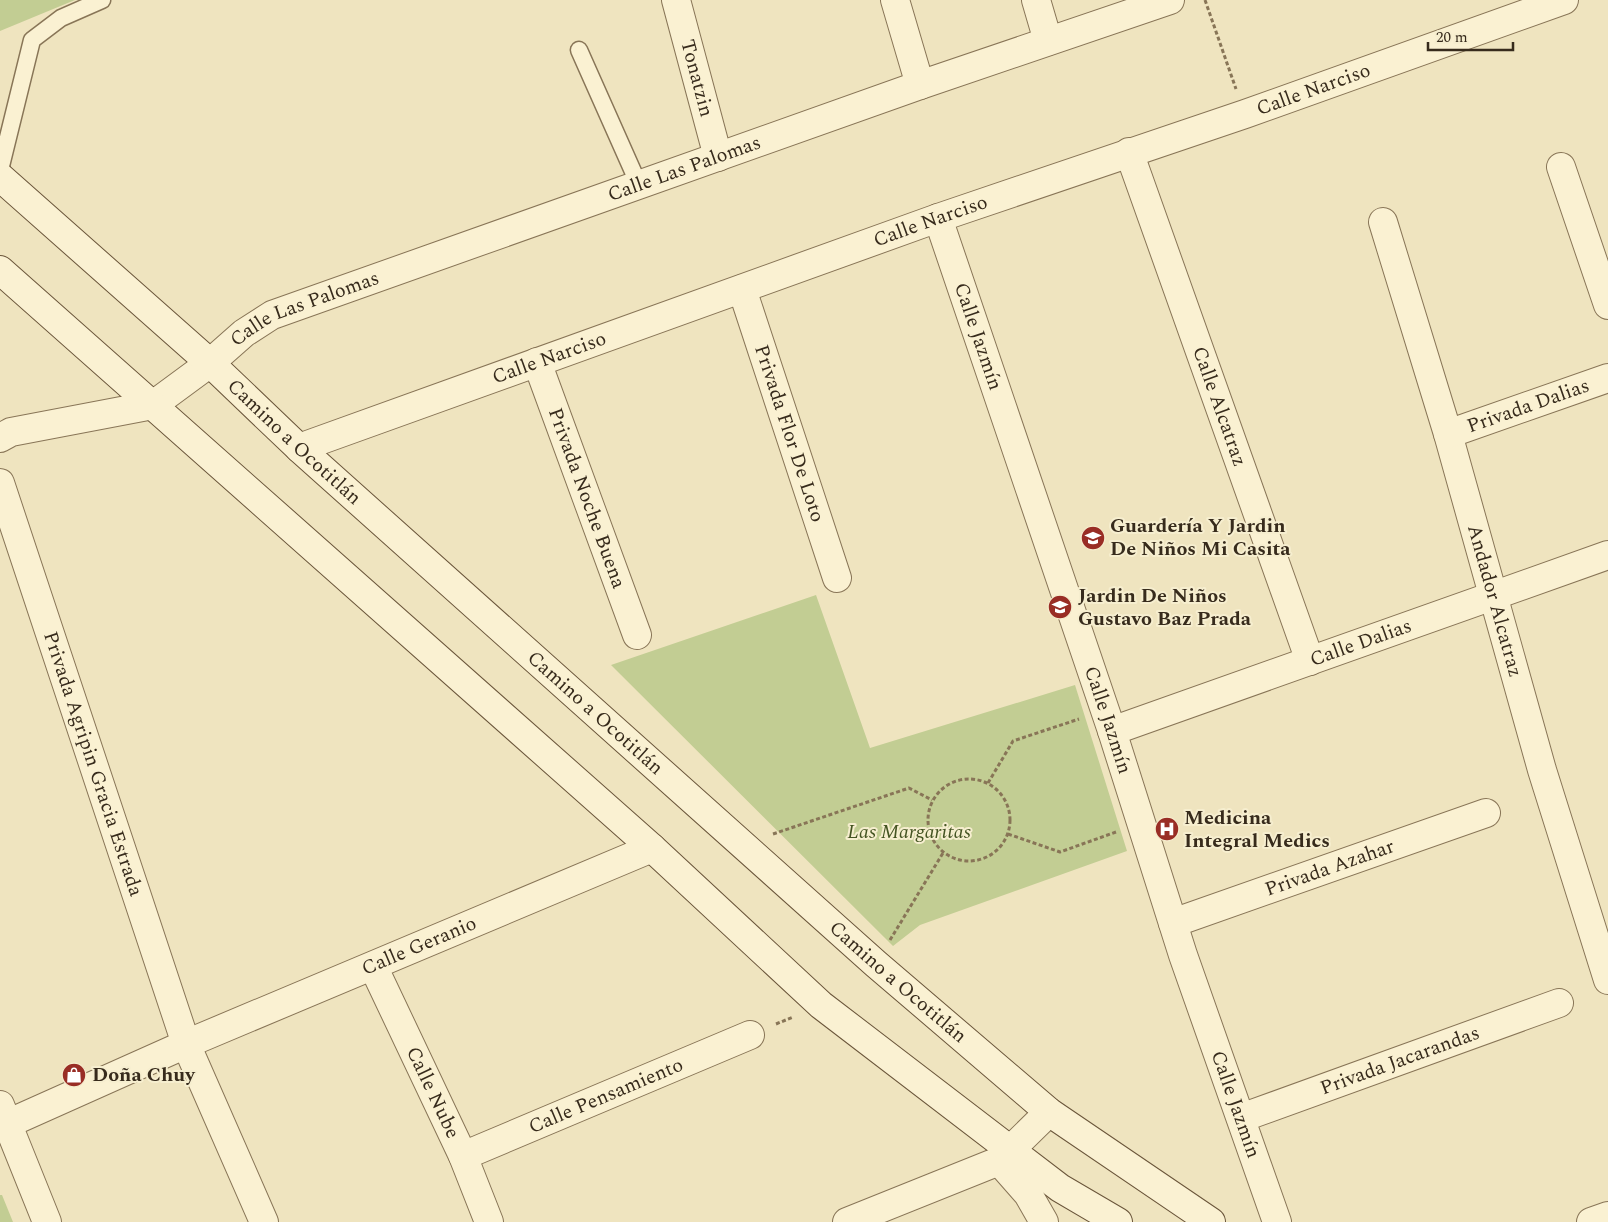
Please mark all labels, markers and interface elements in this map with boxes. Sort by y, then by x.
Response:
scale bar [1428,20,1513,52]
text: 20 m [1436,26,1468,49]
street label: Tonatzin [672,36,722,120]
street label: Calle Narciso [1252,55,1375,124]
street label: Calle Las Palomas [603,128,765,210]
street label: Calle Narciso [869,187,992,255]
street label: Calle Las Palomas [223,263,384,354]
street label: Calle Jazmín [946,278,1010,394]
street label: Calle Narciso [488,324,611,392]
street label: Privada Flor De Loto [746,341,833,526]
street label: Calle Alcatraz [1184,342,1255,471]
street label: Privada Dalias [1463,371,1594,441]
street label: Camino a Ocotitlán [220,372,368,512]
street label: Privada Noche Buena [540,404,634,593]
place label: Guardería Y Jardin De Niños Mi Casita [1110,511,1291,564]
street label: Andador Alcatraz [1459,521,1530,681]
school or university icon: Guardería Y Jardin De Niños Mi Casita [1080,525,1106,551]
place label: Jardin De Niños Gustavo Baz Prada [1078,581,1252,634]
school or university icon: Jardin De Niños Gustavo Baz Prada [1047,594,1073,620]
street label: Calle Dalias [1306,611,1416,675]
street label: Privada Agripin Gracia Estrada [35,628,151,901]
street label: Camino a Ocotitlán [520,644,670,782]
street label: Calle Jazmín [1076,662,1140,778]
place label: Medicina Integral Medics [1184,803,1330,856]
hospital icon: Medicina Integral Medics [1154,816,1180,842]
park label: Las Margaritas [847,817,971,847]
street label: Privada Azahar [1261,831,1398,905]
street label: Calle Geranio [357,908,481,983]
street label: Camino a Ocotitlán [822,914,973,1050]
street label: Privada Jacarandas [1316,1018,1484,1103]
street label: Calle Nube [398,1041,468,1144]
street label: Calle Jazmín [1203,1046,1268,1162]
street label: Calle Pensamiento [524,1050,688,1142]
place label: Doña Chuy [92,1060,196,1090]
shop icon: Doña Chuy [61,1062,87,1088]

